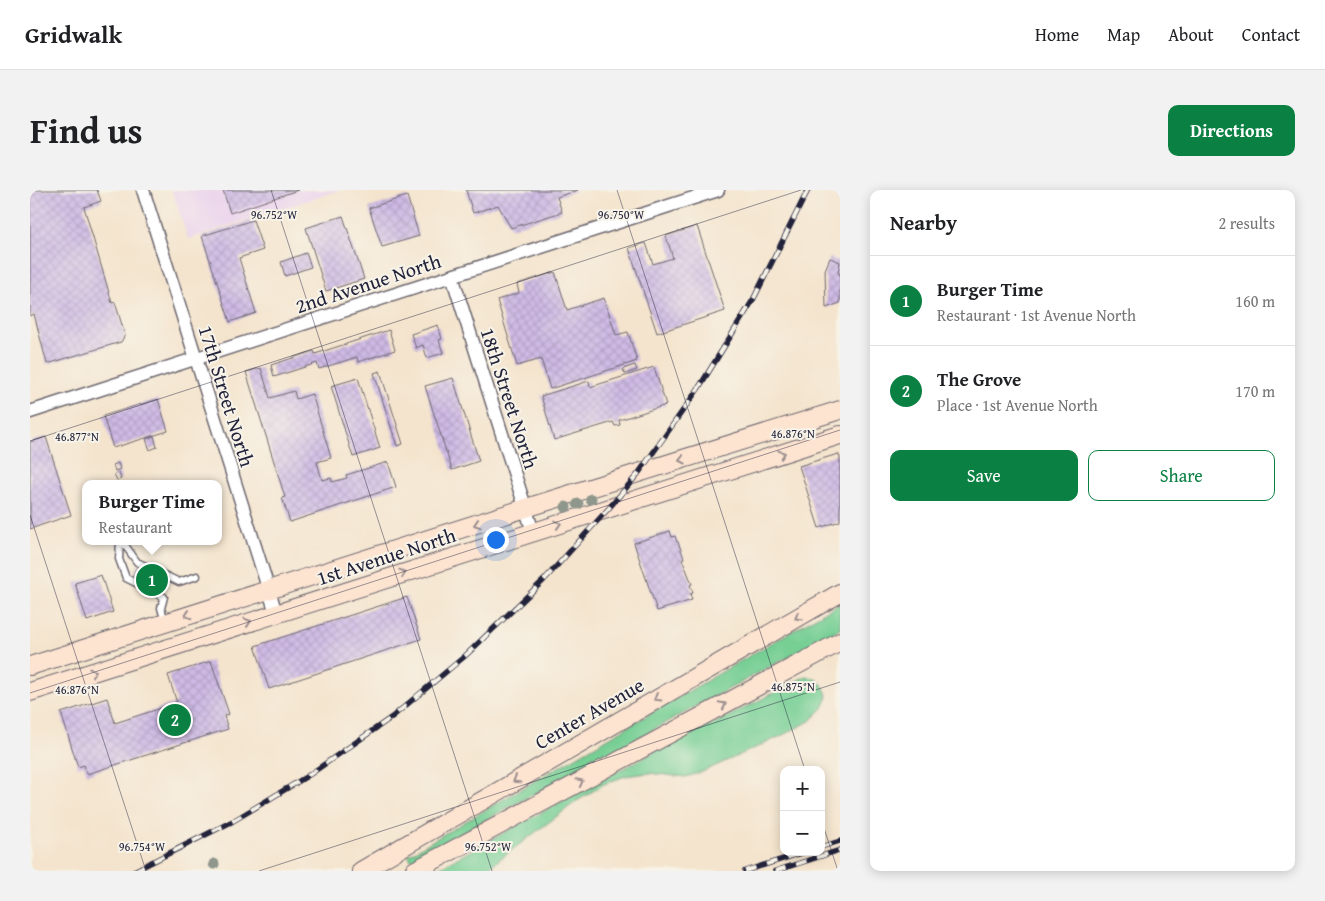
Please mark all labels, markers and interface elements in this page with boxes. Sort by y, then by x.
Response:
text: Gridwalk [25,17,122,52]
text: Home [1035,21,1079,48]
text: Map [1107,21,1140,48]
text: About [1168,21,1214,48]
text: Contact [1242,21,1300,48]
text: Find us [30,105,143,156]
button: Directions [1168,105,1295,156]
text: 96.752°W [251,206,298,223]
text: 96.750°W [598,206,645,223]
text: Nearby [890,207,957,238]
text: 2 results [1218,211,1275,235]
street label: 2nd Avenue North [291,246,445,320]
text: Burger Time [937,275,1043,303]
text: 1 [902,289,910,313]
text: 160 m [1235,289,1275,313]
text: Restaurant · 1st Avenue North [937,303,1136,327]
street label: 17th Street North [192,322,262,470]
street label: 18th Street North [474,324,546,472]
text: The Grove [937,365,1021,393]
text: 2 [902,379,910,403]
text: 170 m [1235,379,1275,403]
text: Place · 1st Avenue North [937,393,1098,417]
text: 46.876°N [771,425,815,442]
text: 46.877°N [55,428,99,445]
one-way arrow [777,450,786,460]
button: Save [890,450,1078,501]
button: Share [1088,450,1275,501]
one-way arrow [678,454,687,464]
popup [82,480,222,545]
text: Burger Time [99,487,205,515]
text: Restaurant [99,515,172,539]
one-way arrow [473,518,481,528]
street label: 1st Avenue North [313,520,459,592]
one-way arrow [553,520,561,530]
your location [483,527,509,553]
pin: 1 [136,561,168,599]
one-way arrow [398,569,406,579]
one-way arrow [185,610,193,620]
one-way arrow [794,611,803,621]
one-way arrow [243,618,252,628]
one-way arrow [88,668,97,678]
street label: Center Avenue [529,670,649,756]
text: 46.875°N [771,678,815,695]
text: 46.876°N [55,681,99,698]
one-way arrow [653,692,662,702]
pin: 2 [159,701,191,739]
one-way arrow [718,701,727,711]
map controls [780,766,825,856]
button: + [780,766,825,811]
one-way arrow [513,773,522,783]
one-way arrow [575,778,584,788]
button: − [780,811,825,856]
text: 96.754°W [119,838,166,855]
text: 96.752°W [465,838,512,855]

